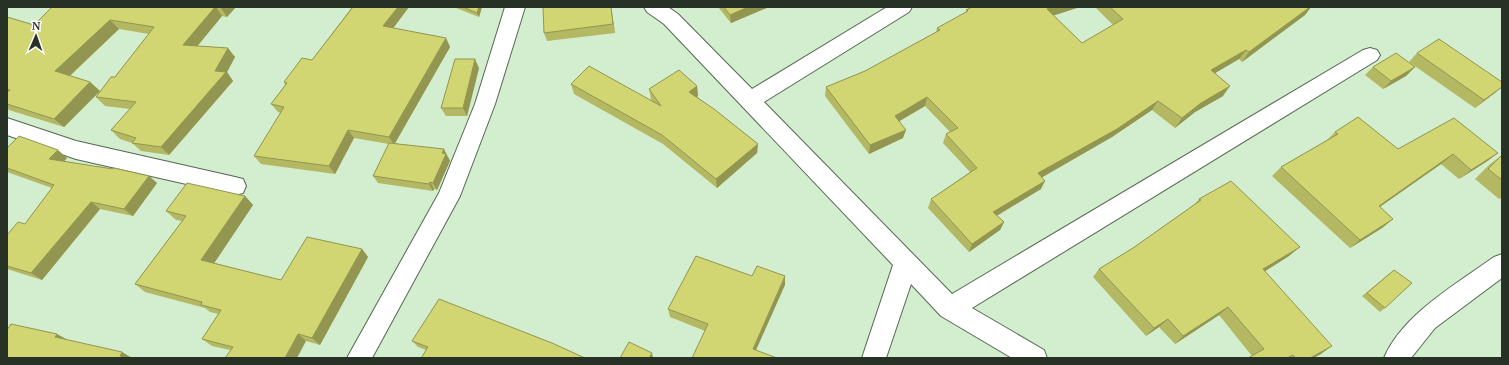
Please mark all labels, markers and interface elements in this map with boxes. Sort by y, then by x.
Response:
north arrow [16,16,56,56]
text: N [32,19,41,33]

